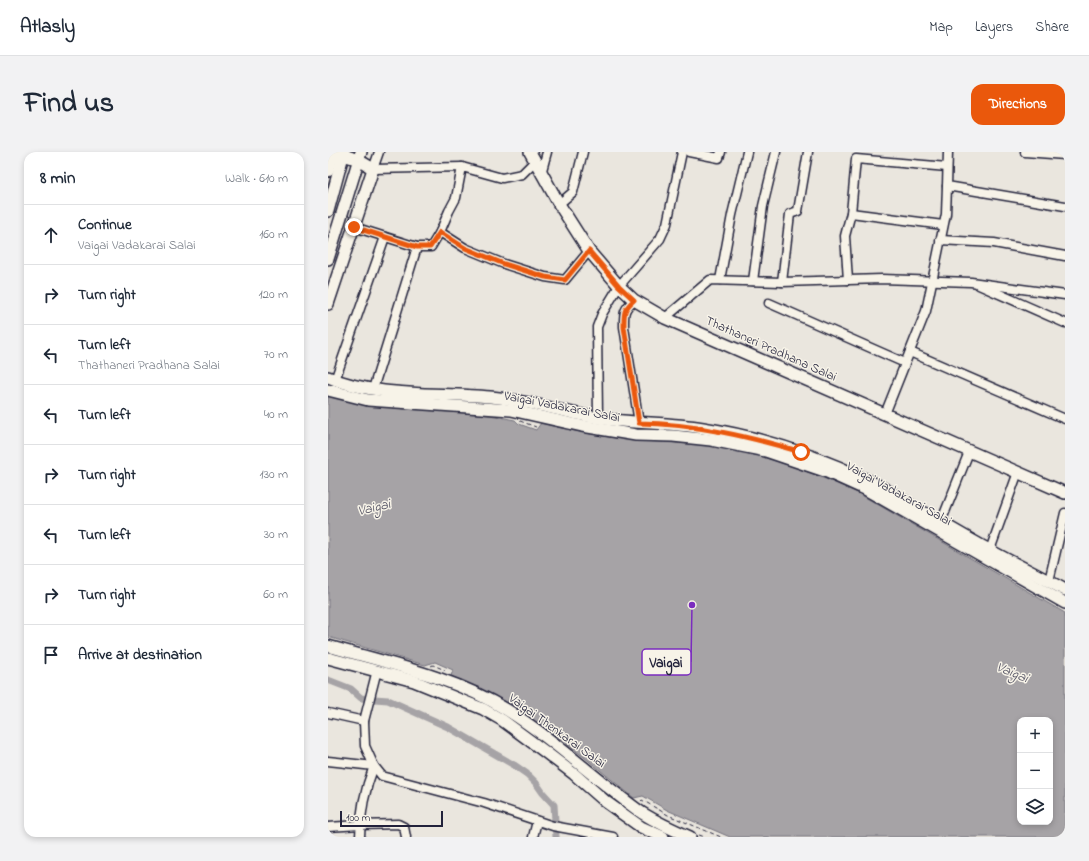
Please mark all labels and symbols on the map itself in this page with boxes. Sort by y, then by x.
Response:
route end [345,218,363,236]
street label: Thathaneri Pradhana Salai [702,311,840,387]
street label: Vaigai Vadakarai Salai [501,386,622,429]
route start [792,443,810,461]
street label: Vaigai Vadakarai Salai [842,457,955,532]
water label: Vaigai [356,494,394,522]
callout: Vaigai [642,649,691,675]
text: Vaigai [648,653,683,676]
water label: Vaigai [993,657,1033,689]
street label: Vaigai Thenkarai Salai [503,689,610,774]
scale bar [340,809,443,828]

